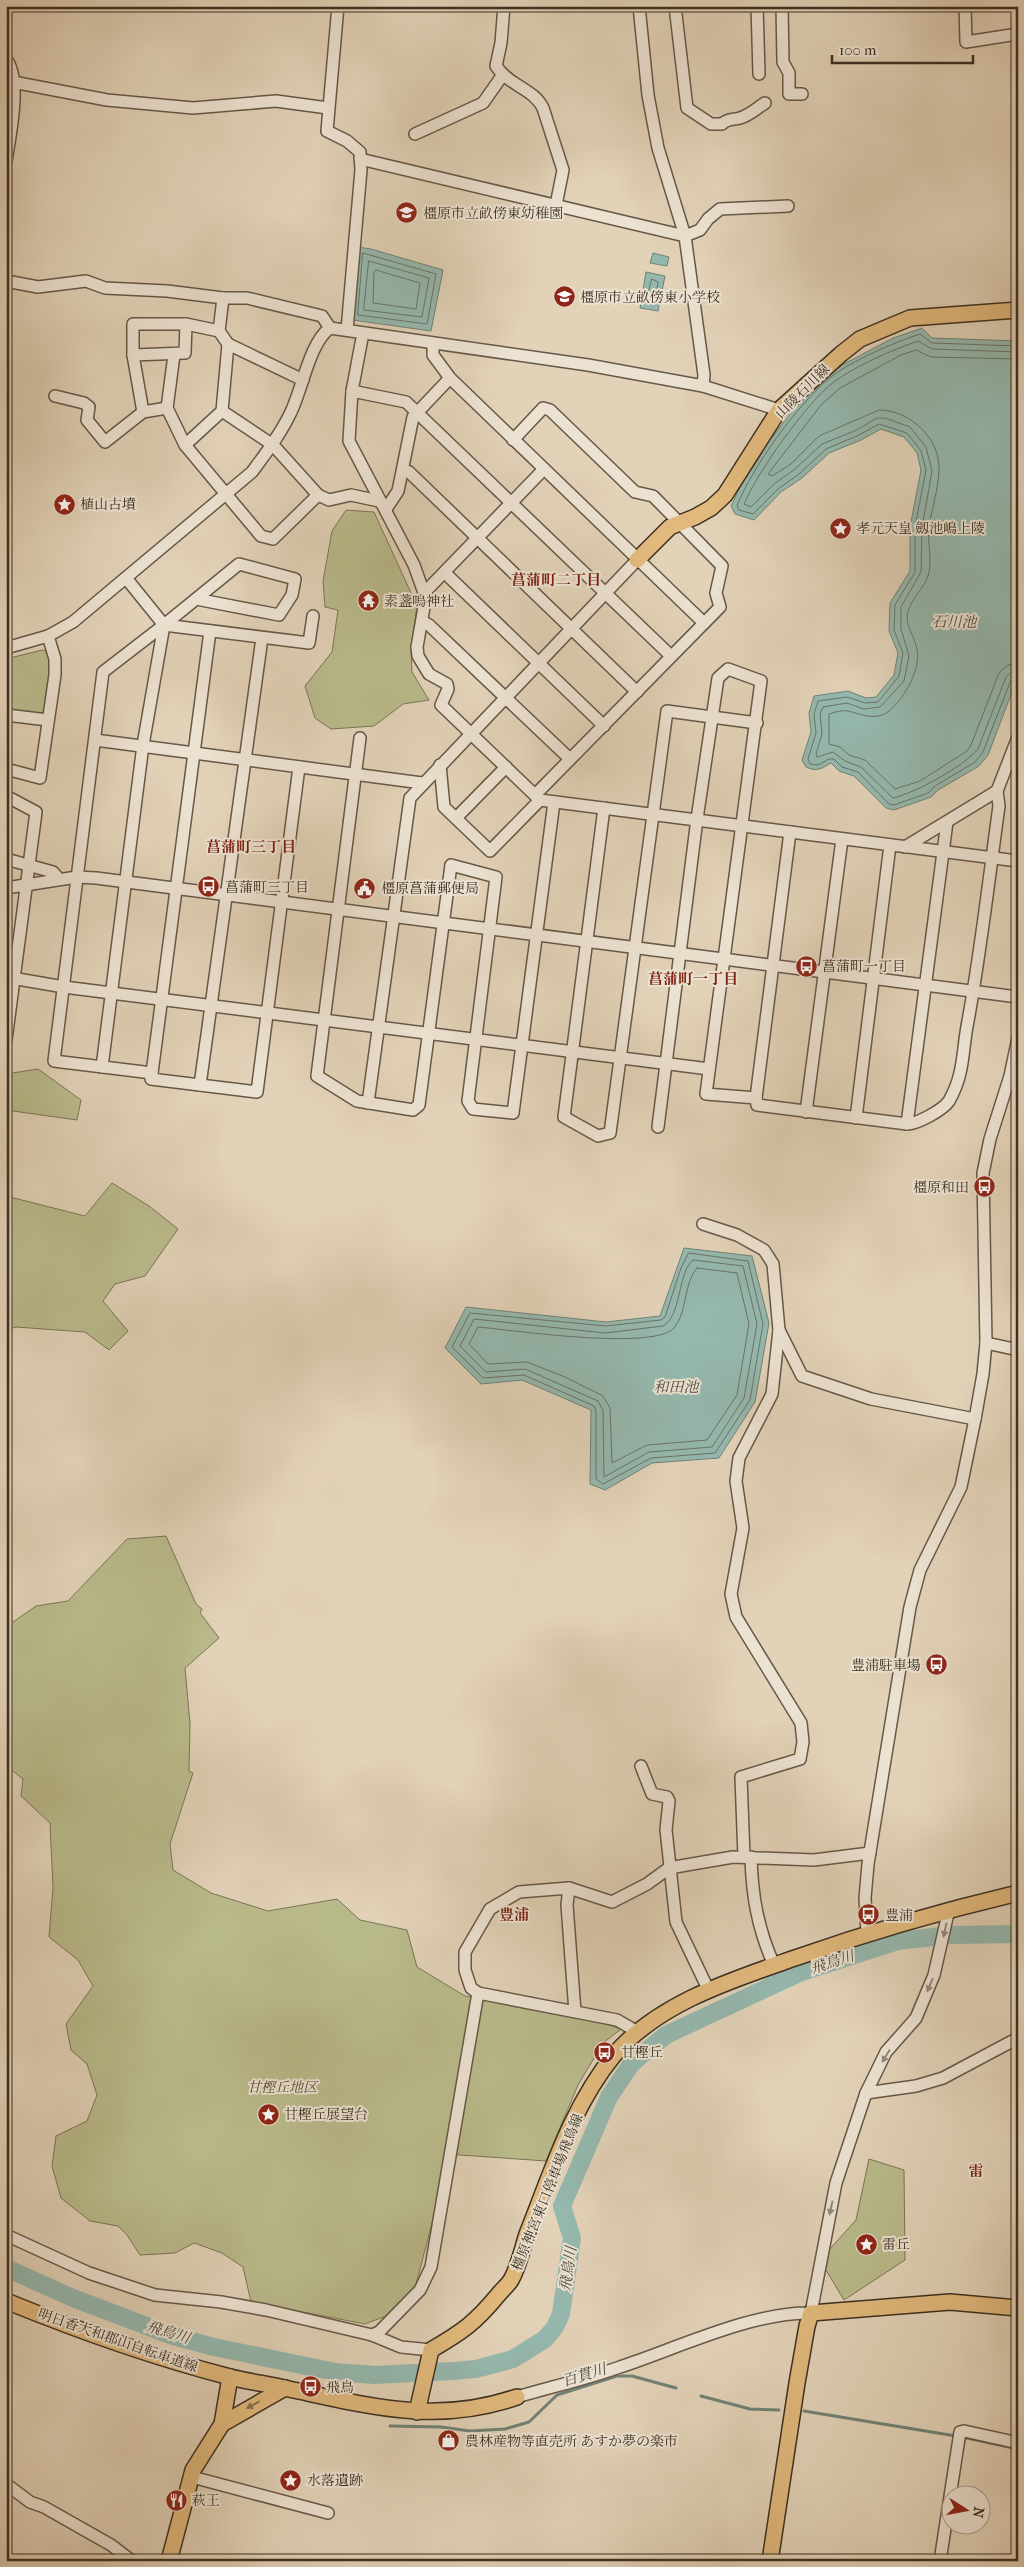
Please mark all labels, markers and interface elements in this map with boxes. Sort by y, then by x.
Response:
scale bar [832,32,973,64]
text: 100 m [839,41,877,59]
school or university icon: 橿原市立畝傍東幼稚園 [395,201,419,225]
place label: 橿原市立畝傍東幼稚園 [423,205,563,222]
school or university icon: 橿原市立畝傍東小学校 [552,285,576,309]
place label: 橿原市立畝傍東小学校 [580,289,720,306]
street label: 山陵石川線 [772,361,833,422]
place icon: 植山古墳 [52,492,76,516]
place label: 植山古墳 [80,496,136,513]
place icon: 孝元天皇 劔池嶋上陵 [828,516,852,540]
place label: 孝元天皇 劔池嶋上陵 [856,520,985,537]
district label: 菖蒲町二丁目 [511,571,601,589]
temple icon: 素盞嗚神社 [356,589,380,613]
place label: 素盞嗚神社 [384,593,454,610]
water label: 石川池 [931,613,978,631]
district label: 菖蒲町三丁目 [206,838,296,856]
bus stop icon: 菖蒲町三丁目 [197,875,221,899]
public building icon: 橿原菖蒲郵便局 [353,876,377,900]
place label: 菖蒲町三丁目 [225,879,309,896]
place label: 橿原菖蒲郵便局 [381,880,479,897]
bus stop icon: 菖蒲町一丁目 [794,954,818,978]
place label: 菖蒲町一丁目 [822,958,906,975]
district label: 菖蒲町一丁目 [648,970,738,988]
bus stop icon: 橿原和田 [973,1175,997,1199]
place label: 橿原和田 [913,1179,969,1196]
water label: 和田池 [653,1378,700,1396]
bus stop icon: 豊浦駐車場 [925,1653,949,1677]
place label: 豊浦駐車場 [851,1657,921,1674]
bus stop icon: 豊浦 [857,1903,881,1927]
district label: 豊浦 [499,1906,529,1924]
place label: 豊浦 [885,1907,913,1924]
one-way arrow [941,1922,949,1937]
water label: 飛鳥川 [808,1946,858,1978]
one-way arrow [926,1978,934,1992]
bus stop icon: 甘樫丘 [593,2040,617,2064]
place label: 甘樫丘 [621,2044,663,2061]
one-way arrow [881,2049,890,2062]
park label: 甘樫丘地区 [247,2079,319,2096]
place icon: 甘樫丘展望台 [256,2102,280,2126]
place label: 甘樫丘展望台 [284,2106,368,2123]
street label: 橿原神宮東口停車場飛鳥線 [508,2111,587,2273]
district label: 雷 [968,2162,984,2180]
one-way arrow [827,2200,835,2216]
place icon: 雷丘 [854,2232,878,2256]
place label: 雷丘 [882,2236,910,2253]
water label: 飛鳥川 [556,2243,580,2293]
street label: 明日香大和郡山自転車道線 [36,2305,200,2376]
water label: 飛鳥川 [144,2317,194,2348]
water label: 百貫川 [560,2359,610,2390]
bus stop icon: 飛鳥 [298,2375,322,2399]
place label: 飛鳥 [326,2379,354,2396]
one-way arrow [246,2401,260,2409]
shop icon: 農林産物等直売所 あすか夢の楽市 [437,2429,461,2453]
place label: 農林産物等直売所 あすか夢の楽市 [465,2433,678,2450]
place icon: 水落遺跡 [279,2468,303,2492]
place label: 水落遺跡 [307,2472,363,2489]
north arrow [942,2484,992,2534]
restaurant icon: 萩王 [164,2488,188,2512]
place label: 萩王 [192,2492,220,2509]
text: N [969,2506,988,2520]

